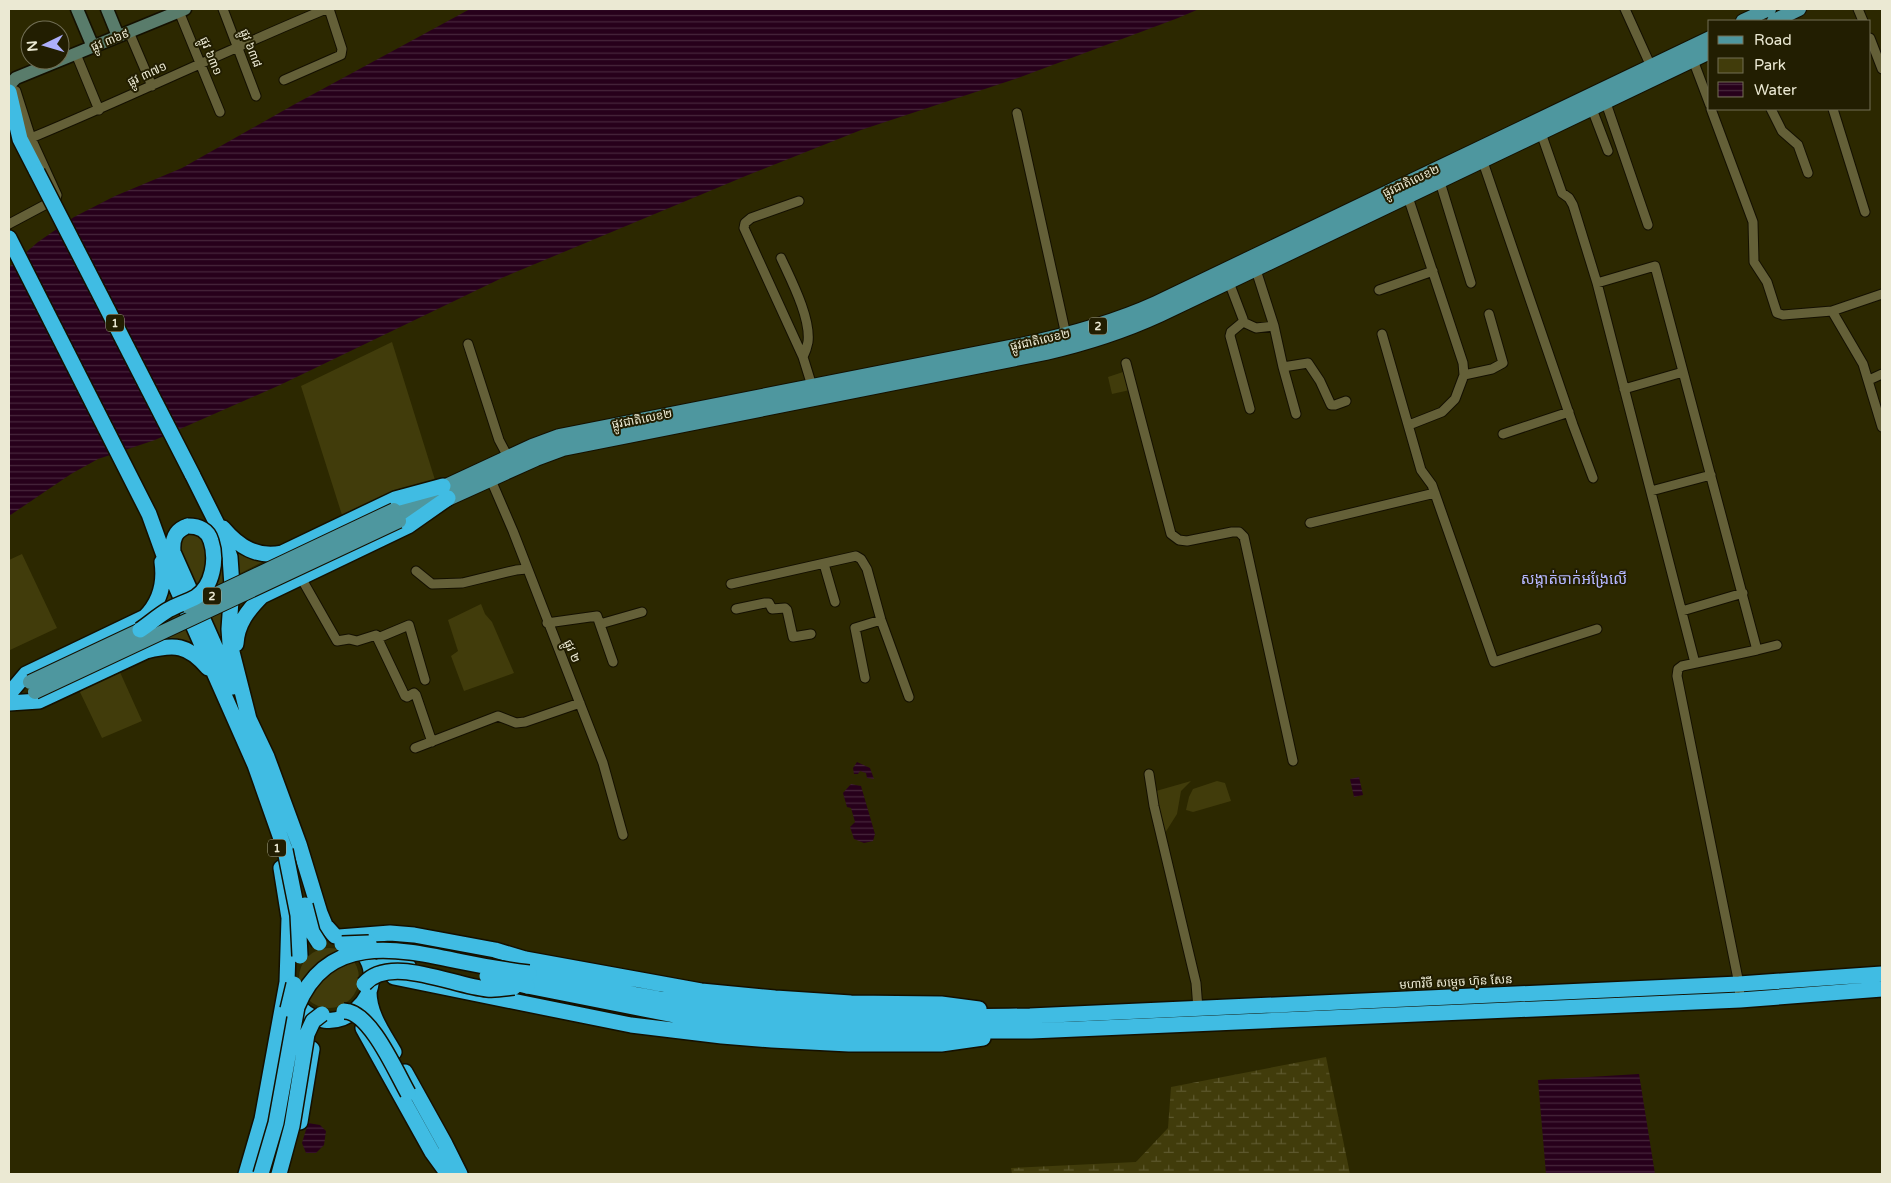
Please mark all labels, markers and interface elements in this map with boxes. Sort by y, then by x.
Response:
north arrow [20,20,70,70]
legend [1708,20,1871,110]
street label: ផ្លូវ ៣៦៩ [89,26,133,57]
street label: ផ្លូវ ៦៣៨ [234,27,265,71]
text: Road [1754,31,1792,49]
street label: ផ្លូវ ៦៣១ [194,35,225,79]
text: N [24,40,42,52]
text: Park [1754,56,1786,74]
street label: ផ្លូវ ៣៧១ [125,59,170,92]
text: Water [1754,81,1797,99]
street label: ផ្លូវជាតិលេខ២ [1380,162,1443,204]
road number: 1 [106,314,124,332]
road number: 2 [1089,318,1107,334]
street label: ផ្លូវជាតិលេខ២ [1008,326,1072,357]
street label: ផ្លូវជាតិលេខ២ [610,406,674,435]
district label: សង្កាត់ចាក់អង្រែលើ [1521,570,1627,588]
road number: 2 [203,588,221,604]
street label: ផ្លូវ ២ [558,637,583,666]
road number: 1 [268,840,286,856]
street label: មហាវិថី សម្តេច ហ៊ុន សែន [1399,972,1513,992]

